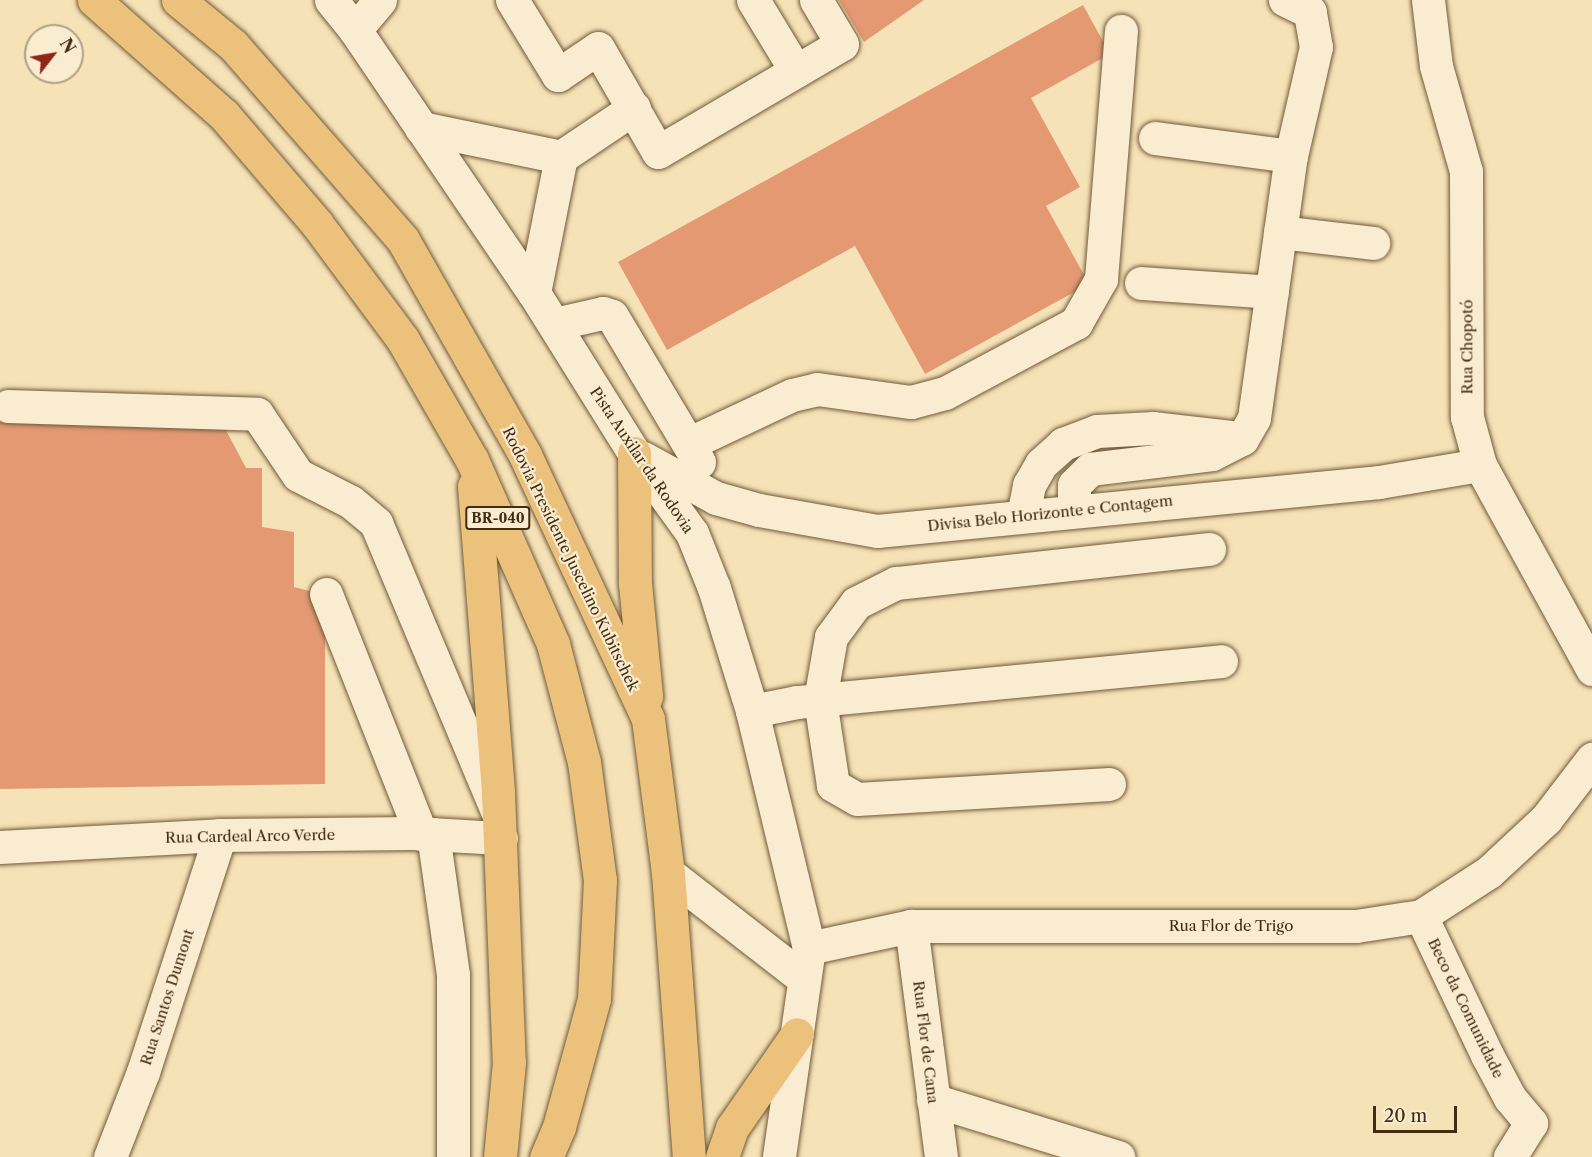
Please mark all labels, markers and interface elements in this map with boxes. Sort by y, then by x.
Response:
north arrow [24,24,84,84]
text: N [56,35,80,57]
street label: Rua Chopotó [1458,299,1476,395]
street label: Pista Auxilar da Rodovia [586,383,698,537]
street label: Rodovia Presidente Juscelino Kubitschek [499,424,643,694]
street label: Divisa Belo Horizonte e Contagem [926,491,1174,535]
road number: BR-040 [465,507,531,529]
street label: Rua Cardeal Arco Verde [164,826,336,846]
street label: Rua Flor de Trigo [1168,917,1294,935]
street label: Rua Santos Dumont [136,926,198,1068]
street label: Beco da Comunidade [1424,935,1508,1081]
street label: Rua Flor de Cana [910,979,942,1105]
scale bar [1376,1094,1460,1132]
text: 20 m [1384,1105,1427,1127]

